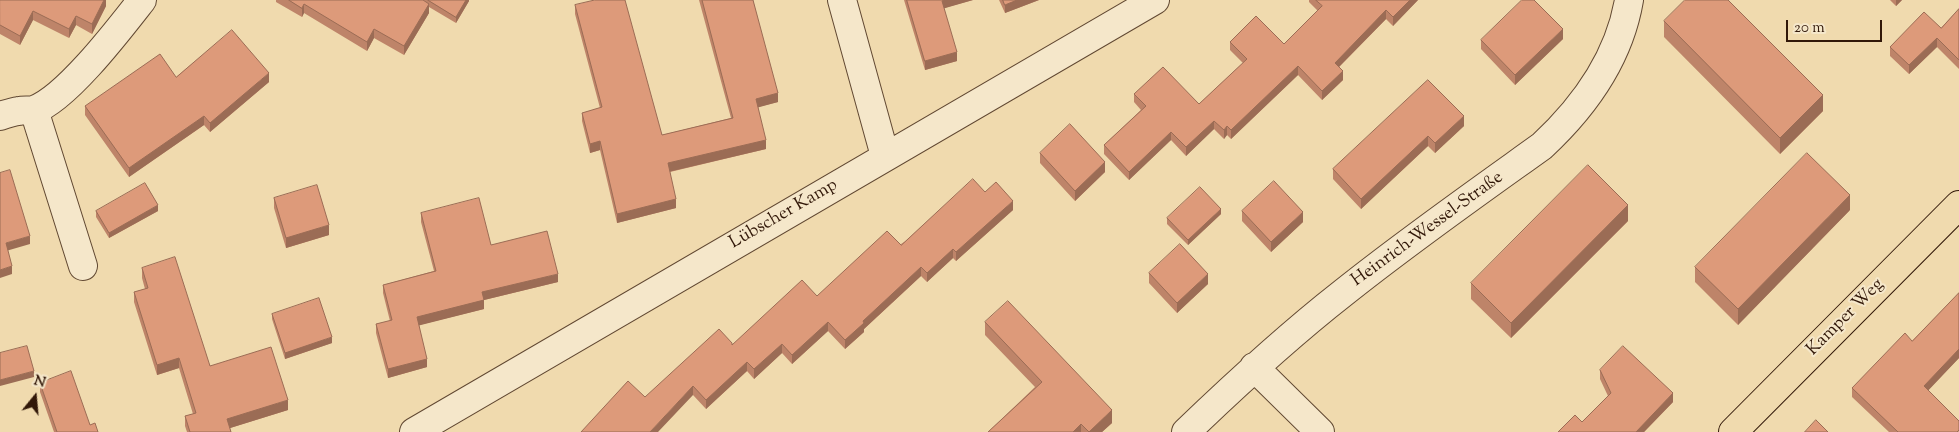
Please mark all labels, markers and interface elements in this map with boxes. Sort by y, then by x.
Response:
scale bar [1789,10,1885,42]
text: 20 m [1794,18,1825,39]
street label: Heinrich-Wessel-Straße [1348,168,1508,292]
street label: Lübscher Kamp [726,175,842,255]
street label: Kamper Weg [1803,275,1889,361]
text: N [31,371,48,394]
north arrow [10,372,60,422]

